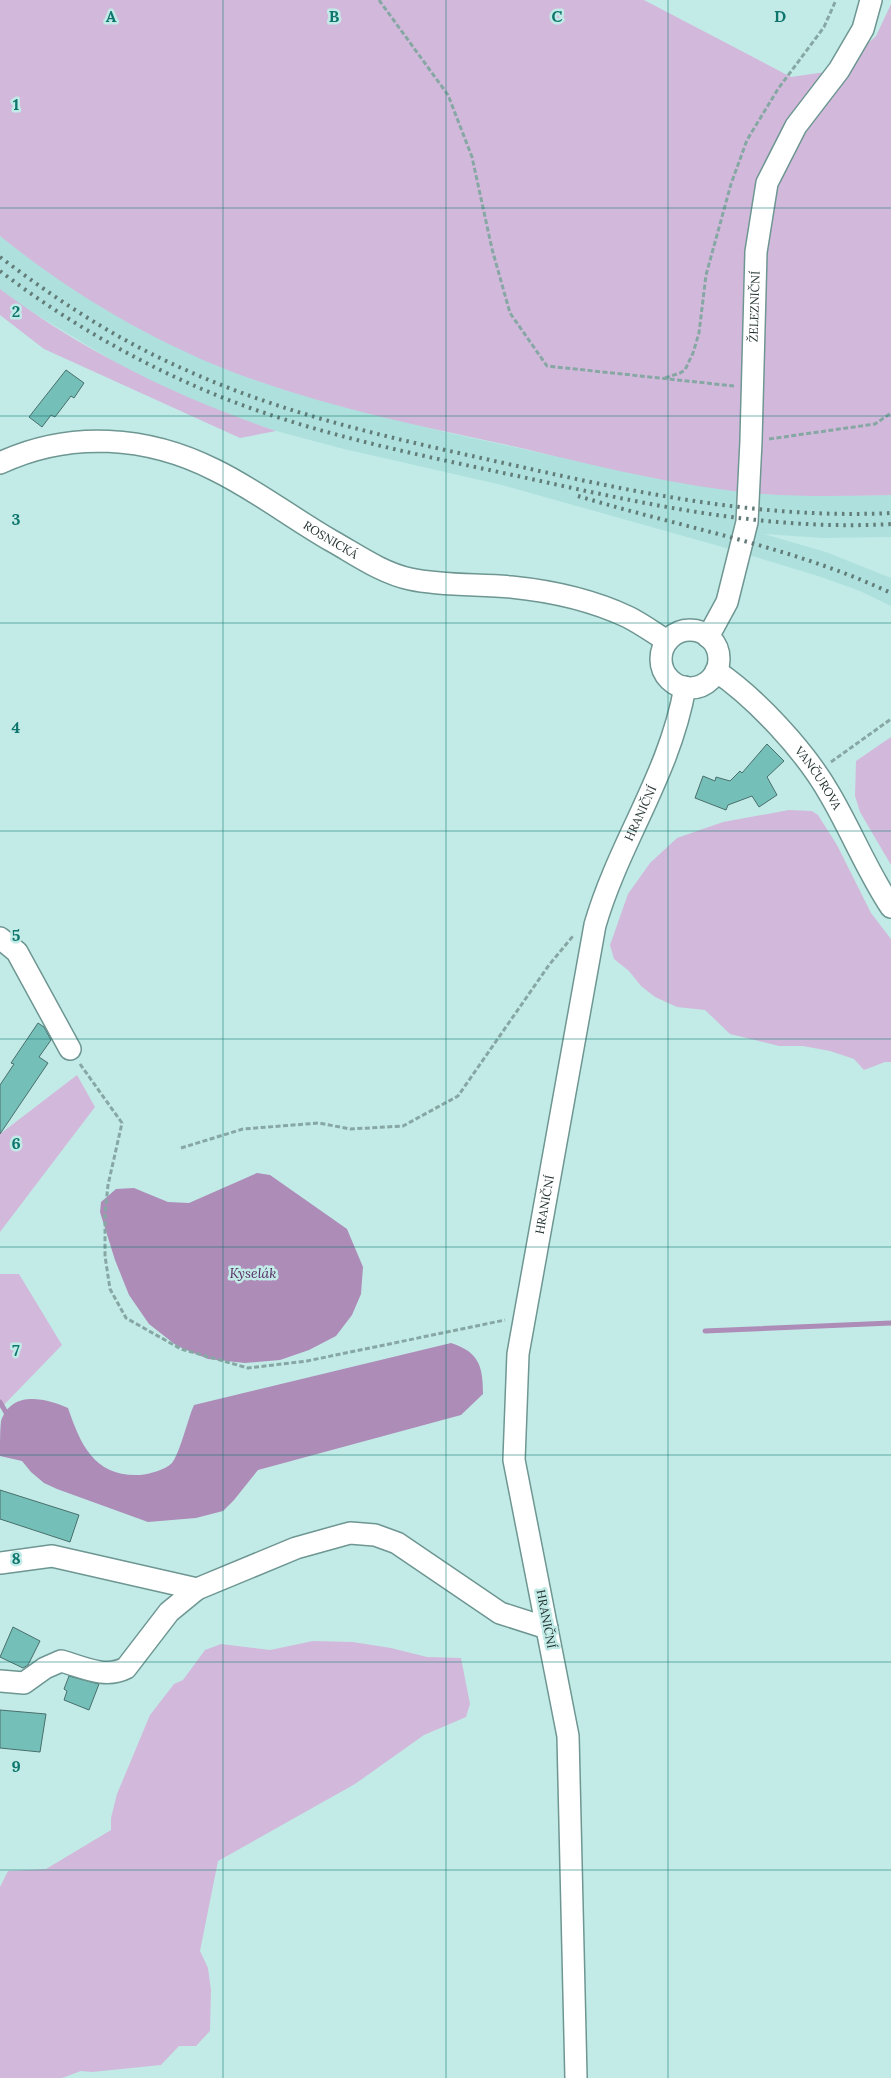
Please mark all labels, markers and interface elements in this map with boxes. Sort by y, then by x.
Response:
text: A [106,6,117,26]
text: B [329,6,340,26]
text: C [551,6,563,26]
text: D [774,6,786,26]
text: 1 [13,94,19,114]
street label: ŽELEZNIČNÍ [746,271,762,342]
text: 2 [12,301,20,321]
text: 3 [12,509,21,529]
street label: ROSNICKÁ [301,517,361,562]
text: 4 [12,717,21,737]
street label: VANČUROVA [791,742,845,813]
street label: HRANIČNÍ [621,783,659,843]
text: 5 [12,925,21,945]
text: 6 [11,1133,21,1153]
street label: HRANIČNÍ [532,1174,557,1235]
water label: Kyselák [229,1264,277,1282]
text: 7 [12,1340,20,1360]
text: 8 [11,1548,21,1568]
street label: HRANIČNÍ [533,1588,560,1650]
text: 9 [11,1756,21,1776]

